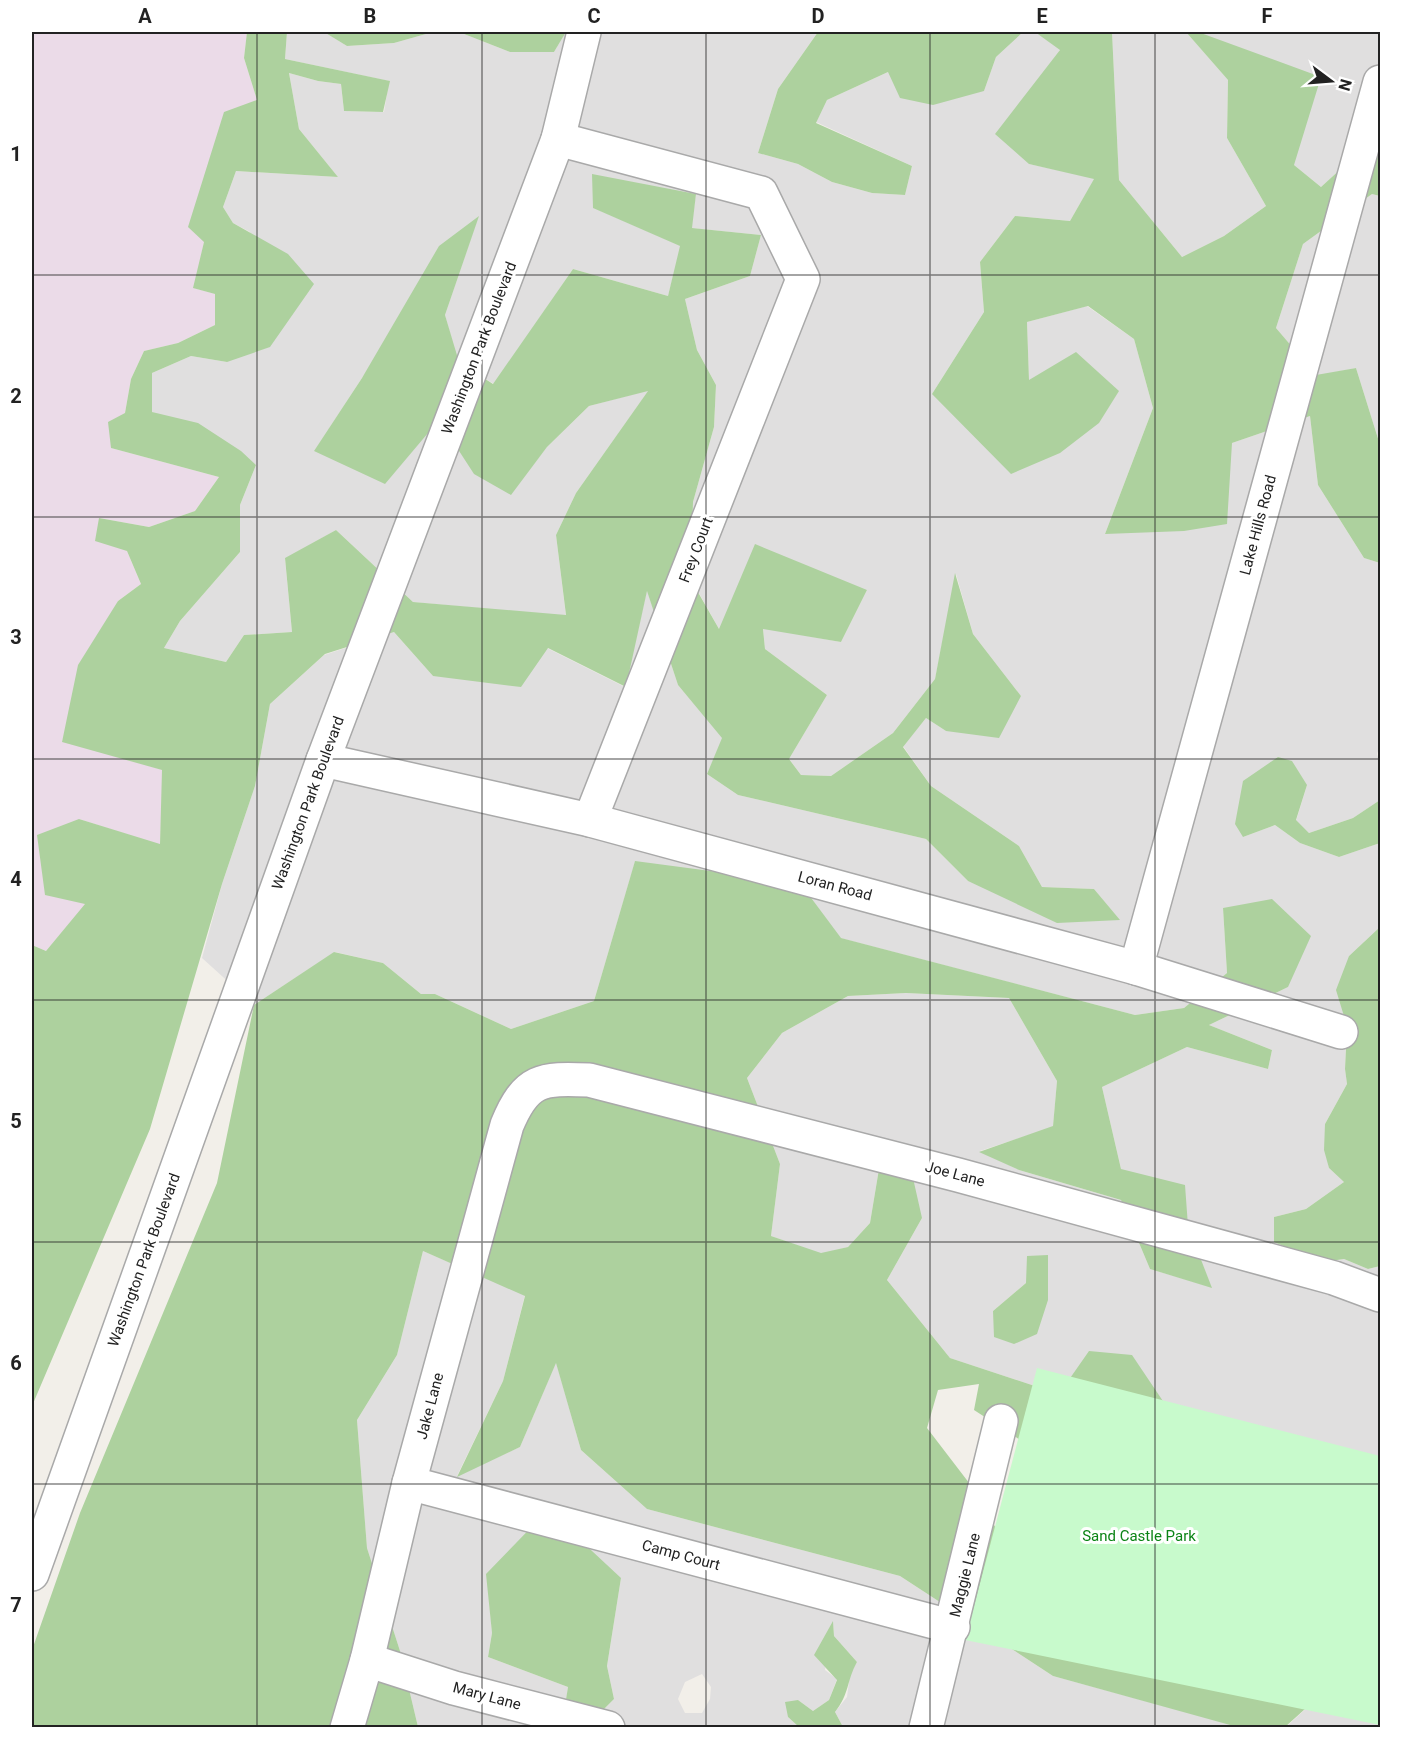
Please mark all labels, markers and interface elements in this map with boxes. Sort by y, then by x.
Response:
text: A [138,4,152,28]
text: B [364,4,376,28]
text: C [587,4,601,28]
text: D [812,4,825,28]
text: E [1036,4,1048,28]
text: F [1262,4,1273,28]
north arrow [1301,51,1361,111]
text: N [1334,77,1356,93]
text: 1 [10,142,22,166]
street label: Washington Park Boulevard [438,259,520,437]
text: 2 [10,384,22,408]
street label: Lake Hills Road [1236,473,1280,577]
street label: Frey Court [675,515,717,585]
text: 3 [10,625,22,649]
street label: Washington Park Boulevard [268,714,348,892]
text: 4 [10,867,22,891]
street label: Loran Road [796,867,874,905]
text: 5 [10,1109,22,1133]
street label: Joe Lane [923,1157,987,1191]
street label: Washington Park Boulevard [104,1171,184,1349]
text: 6 [10,1351,22,1375]
street label: Jake Lane [413,1371,448,1441]
park label: Sand Castle Park [1082,1527,1196,1545]
street label: Maggie Lane [946,1531,984,1619]
street label: Camp Court [640,1536,722,1574]
text: 7 [10,1593,22,1617]
street label: Mary Lane [451,1678,523,1714]

